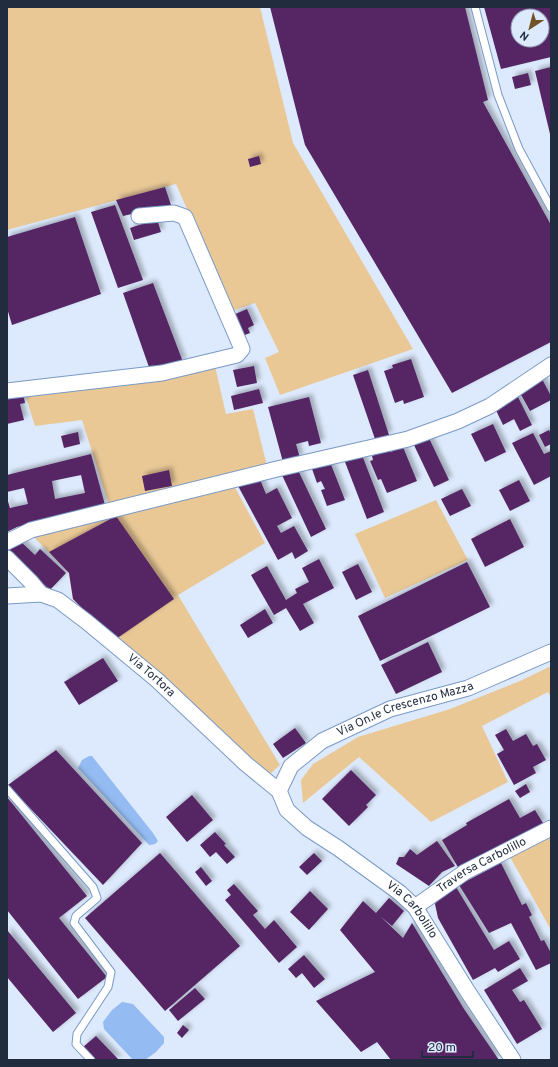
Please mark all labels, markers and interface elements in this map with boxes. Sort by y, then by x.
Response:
north arrow [510,8,550,48]
text: N [517,27,532,43]
street label: Via Tortora [124,650,178,701]
street label: Via On.le Crescenzo Mazza [334,679,476,741]
street label: Traversa Carbolillo [434,834,530,897]
street label: Via Carbolillo [383,878,441,942]
scale bar [422,1033,473,1059]
text: 20 m [428,1040,456,1056]

